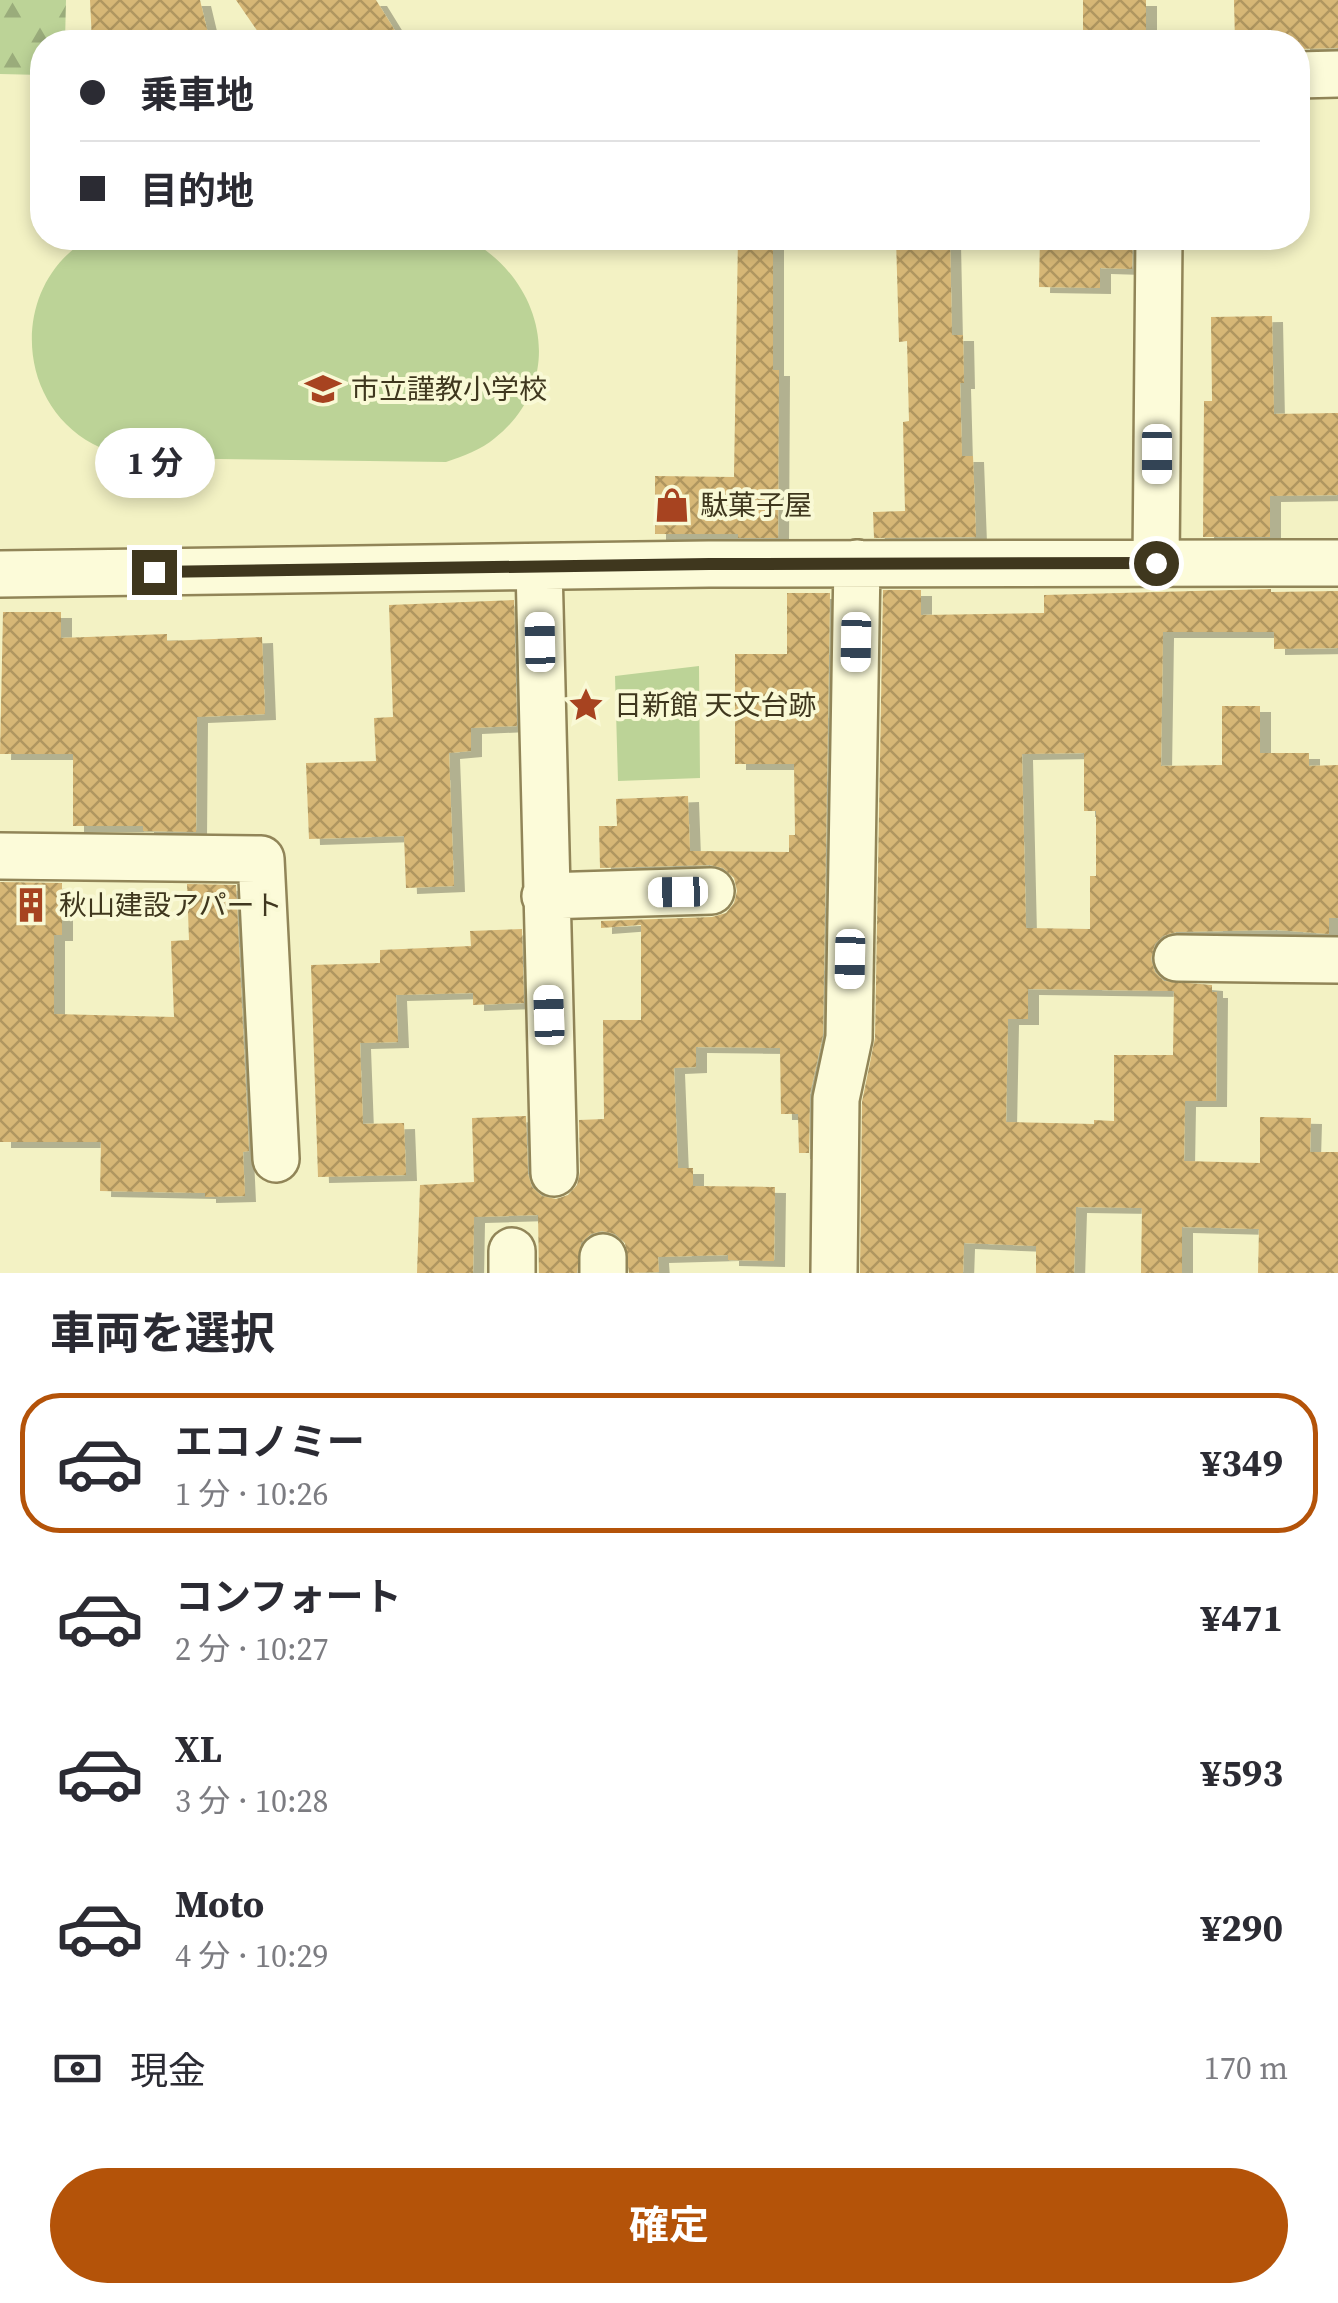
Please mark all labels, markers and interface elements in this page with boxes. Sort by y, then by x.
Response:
text: 乗車地 [140,69,254,121]
text: 目的地 [140,165,254,217]
school or university icon: 市立謹教小学校 [304,370,342,408]
place label: 市立謹教小学校 [351,370,547,408]
car [1142,424,1172,484]
callout: 1 分 [94,427,214,497]
text: 1 分 [127,441,183,485]
shop icon: 駄菓子屋 [653,486,691,524]
place label: 駄菓子屋 [700,486,812,524]
route start [1134,541,1179,586]
route end [132,550,177,595]
car [524,612,556,672]
car [840,612,872,672]
place icon: 日新館 天文台跡 [567,686,605,724]
place label: 日新館 天文台跡 [614,686,817,724]
car [648,876,708,908]
building icon: 秋山建設アパート [12,886,50,924]
place label: 秋山建設アパート [59,886,282,924]
car [834,929,866,989]
car [533,984,565,1046]
text: 車両を選択 [50,1302,275,1364]
text: エコノミー [175,1416,365,1468]
icon: car [55,1418,145,1508]
text: ¥349 [1201,1437,1283,1489]
text: 1 分 · 10:26 [175,1472,329,1516]
text: コンフォート [175,1571,402,1623]
icon: car [55,1573,145,1663]
text: ¥471 [1201,1592,1283,1644]
text: 2 分 · 10:27 [175,1627,329,1671]
text: XL [175,1723,222,1775]
icon: car [55,1728,145,1818]
text: ¥593 [1201,1747,1283,1799]
text: 3 分 · 10:28 [175,1779,329,1823]
text: Moto [175,1878,264,1930]
icon: car [55,1883,145,1973]
text: ¥290 [1201,1902,1283,1954]
text: 4 分 · 10:29 [175,1934,329,1978]
icon: cash [50,2041,105,2096]
text: 現金 [130,2045,206,2097]
text: 170 m [1204,2046,1288,2090]
button: 確定 [50,2168,1288,2283]

